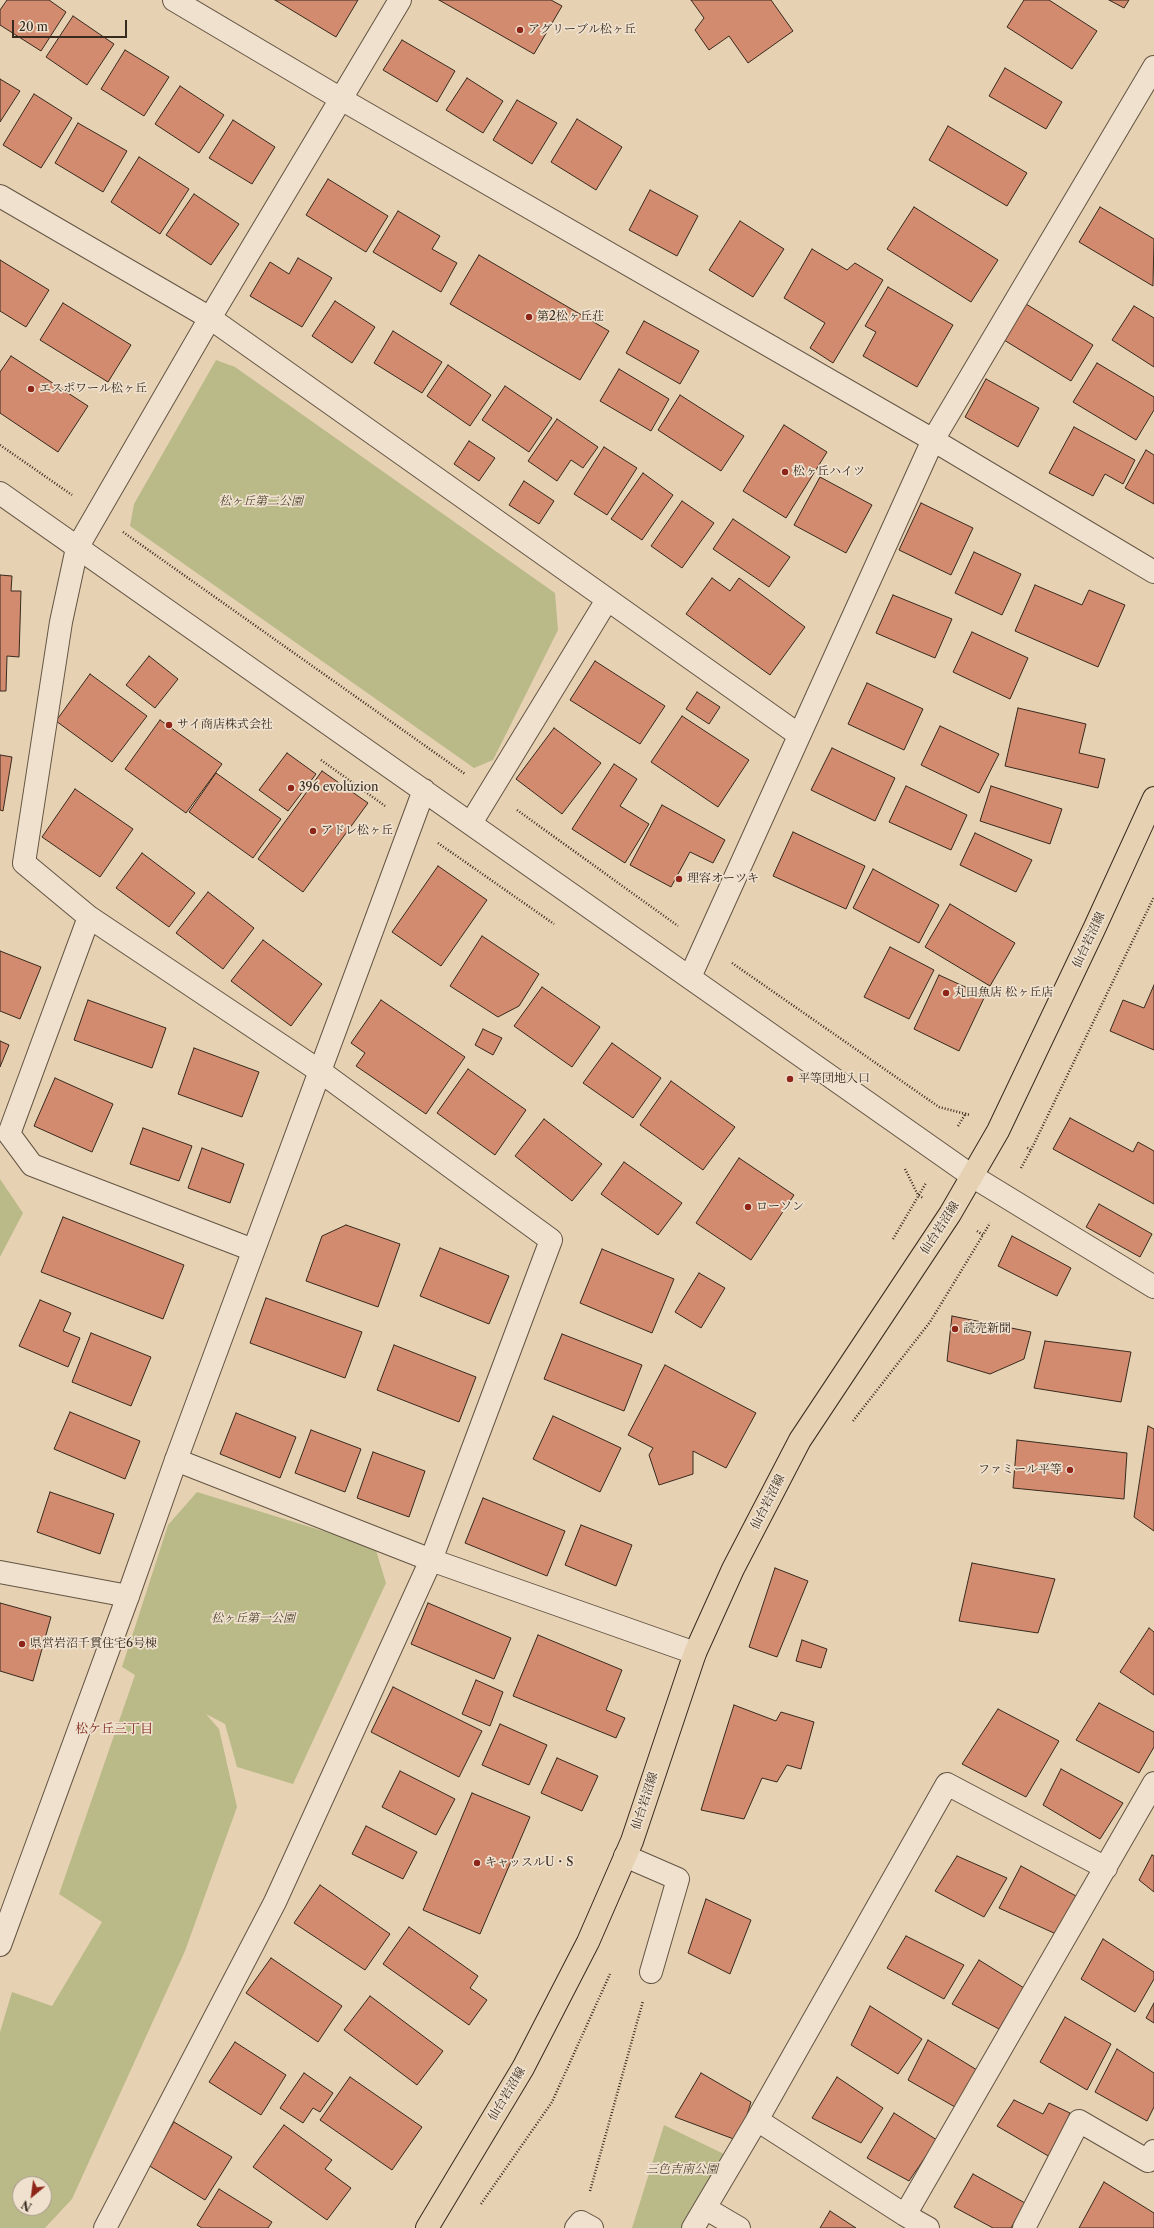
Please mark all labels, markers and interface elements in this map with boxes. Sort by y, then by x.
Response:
scale bar [14,12,129,38]
text: 20 m [19,19,48,34]
place label: アグリーブル松ヶ丘 [528,23,636,37]
marker: アグリーブル松ヶ丘 [515,25,525,35]
place label: 第2松ヶ丘荘 [537,310,604,324]
marker: 第2松ヶ丘荘 [524,312,534,322]
place label: エスポワール松ヶ丘 [39,382,147,396]
marker: エスポワール松ヶ丘 [26,384,36,394]
place label: 松ヶ丘ハイツ [793,465,865,479]
marker: 松ヶ丘ハイツ [780,467,790,477]
park label: 松ヶ丘第二公園 [219,495,303,509]
place label: サイ商店株式会社 [177,718,273,732]
marker: サイ商店株式会社 [164,720,174,730]
place label: 396 evoluzion [299,781,379,795]
marker: 396 evoluzion [286,783,296,793]
place label: アドレ松ヶ丘 [321,824,393,838]
marker: アドレ松ヶ丘 [308,826,318,836]
place label: 理容オーツキ [687,872,759,886]
marker: 理容オーツキ [674,874,684,884]
street label: 仙台岩沼線 [1070,910,1108,970]
place label: 丸田魚店 松ヶ丘店 [954,986,1053,1000]
marker: 丸田魚店 松ヶ丘店 [941,988,951,998]
place label: 平等団地入口 [798,1072,870,1086]
marker: 平等団地入口 [785,1074,795,1084]
street label: 仙台岩沼線 [918,1199,962,1257]
place label: ローソン [756,1200,804,1214]
marker: ローソン [743,1202,753,1212]
place label: 読売新聞 [963,1322,1011,1336]
marker: 読売新聞 [950,1324,960,1334]
place label: ファミール平等 [978,1463,1062,1477]
marker: ファミール平等 [1065,1465,1075,1475]
street label: 仙台岩沼線 [748,1472,788,1532]
park label: 松ヶ丘第一公園 [211,1612,295,1626]
place label: 県営岩沼千貫住宅6号棟 [30,1637,157,1651]
marker: 県営岩沼千貫住宅6号棟 [17,1639,27,1649]
district label: 松ケ丘三丁目 [75,1721,153,1737]
street label: 仙台岩沼線 [629,1770,661,1832]
place label: キャッスルU・S [485,1856,573,1870]
marker: キャッスルU・S [472,1858,482,1868]
street label: 仙台岩沼線 [485,2065,529,2123]
park label: 三色吉南公園 [646,2163,718,2177]
north arrow [12,2176,52,2216]
text: N [19,2197,34,2214]

